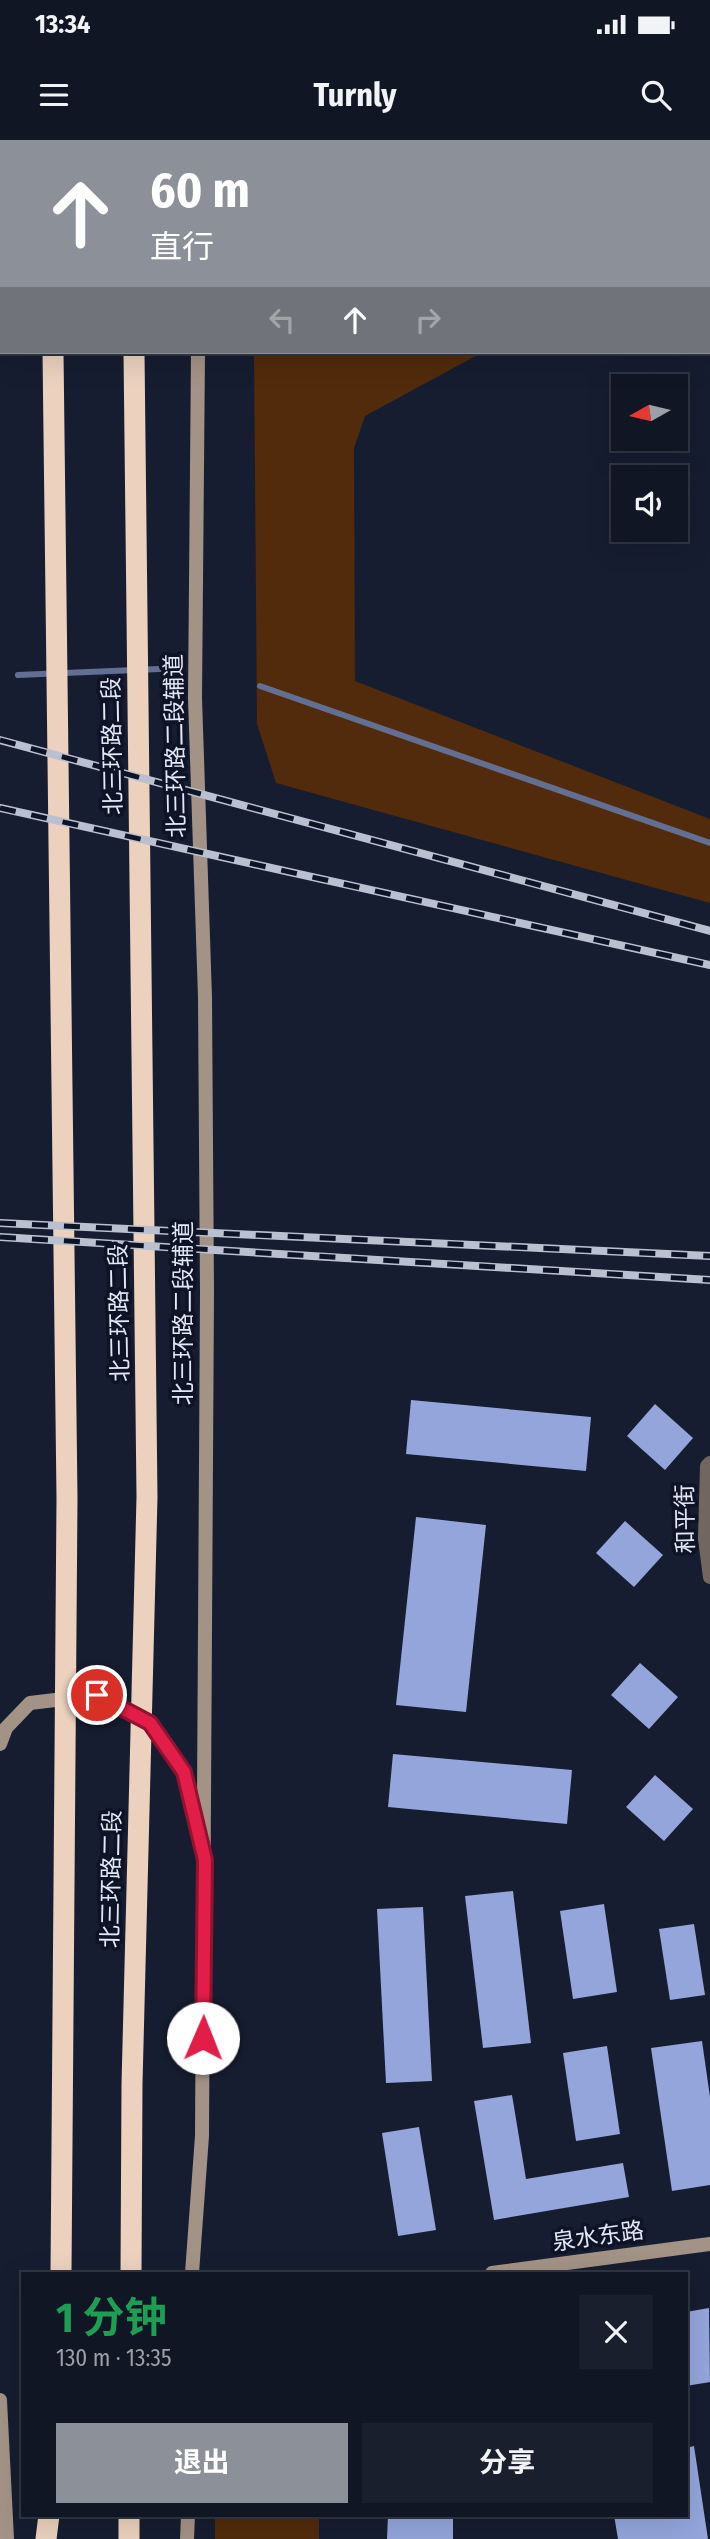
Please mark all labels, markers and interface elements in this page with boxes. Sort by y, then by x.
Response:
text: 13:34 [35,9,90,40]
icon: menu [35,76,73,114]
text: Turnly [313,76,397,114]
icon: search [637,76,675,114]
text: 60 m [150,161,250,220]
icon: ahead [35,168,126,259]
text: 直行 [150,228,214,266]
icon: left [263,301,301,339]
icon: ahead [336,301,374,339]
icon: right [409,301,447,339]
north arrow [611,374,688,452]
map controls [611,374,688,542]
button: sound [611,465,688,542]
street label: 北三环路二段辅道 [159,654,191,838]
street label: 北三环路二段 [97,677,127,815]
street label: 北三环路二段辅道 [169,1221,197,1405]
street label: 北三环路二段 [104,1244,134,1382]
street label: 和平街 [670,1484,700,1554]
pin [67,1665,127,1725]
icon: arrive [78,1676,116,1714]
street label: 北三环路二段 [96,1810,126,1948]
position arrow [166,2001,240,2075]
street label: 泉水东路 [550,2216,646,2256]
text: 1 分钟 [56,2293,167,2343]
button: close [579,2295,653,2369]
text: 130 m · 13:35 [56,2344,171,2372]
button: 退出 [56,2423,348,2503]
button: 分享 [362,2423,653,2503]

